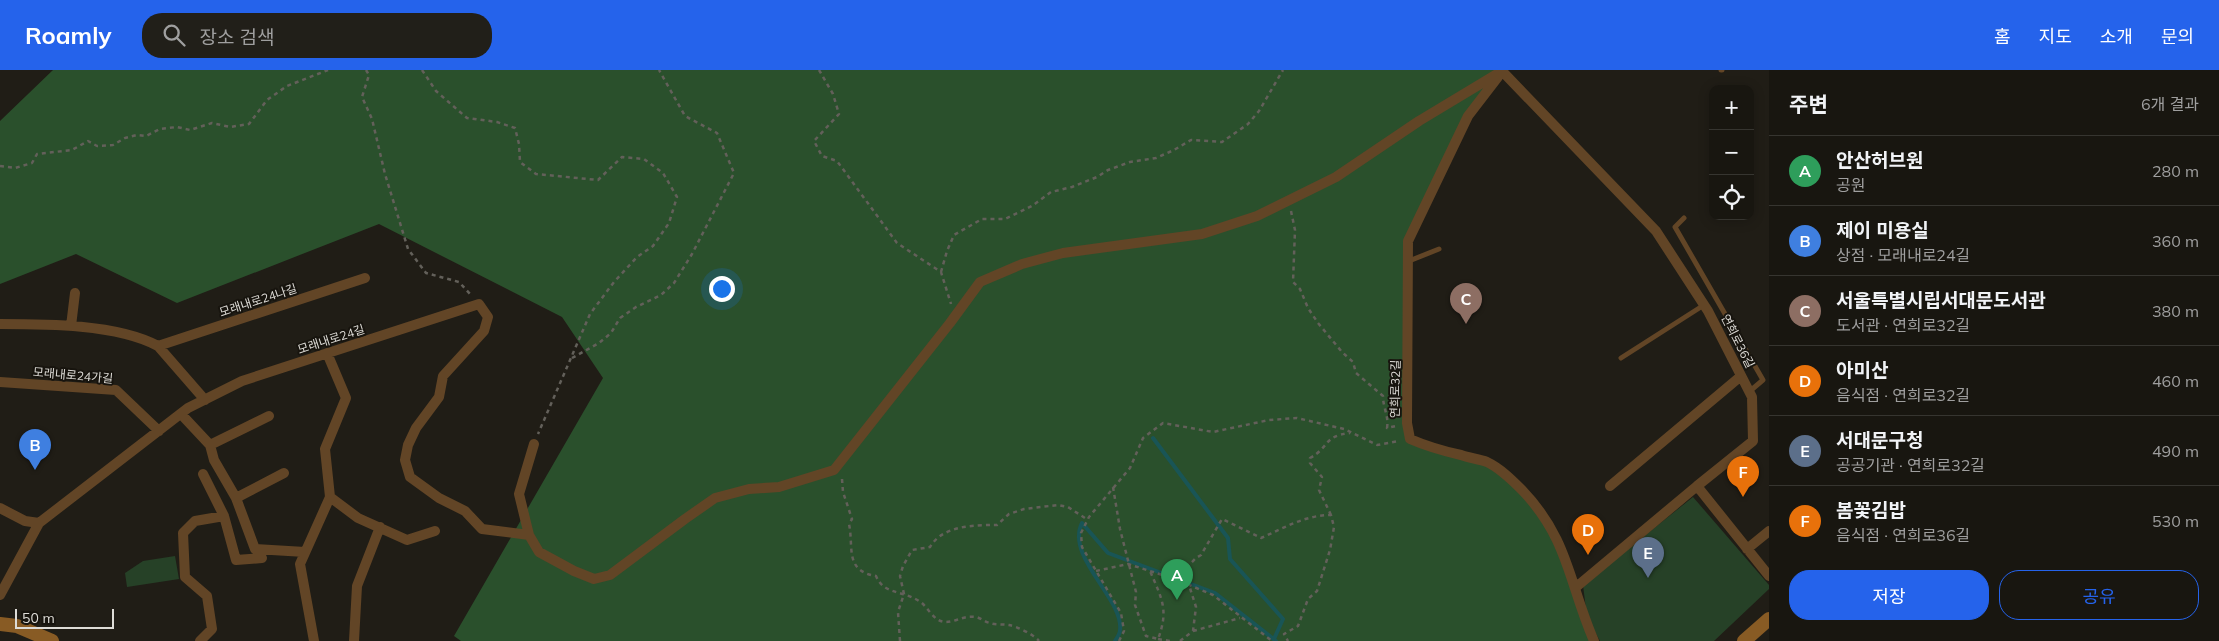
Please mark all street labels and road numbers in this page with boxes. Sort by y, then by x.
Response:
street label: 모래내로24나길 [217,280,299,320]
street label: 연희로36길 [1718,312,1758,370]
street label: 모래내로24길 [296,321,366,357]
street label: 연희로32길 [1387,360,1403,418]
street label: 모래내로24가길 [32,364,114,386]

